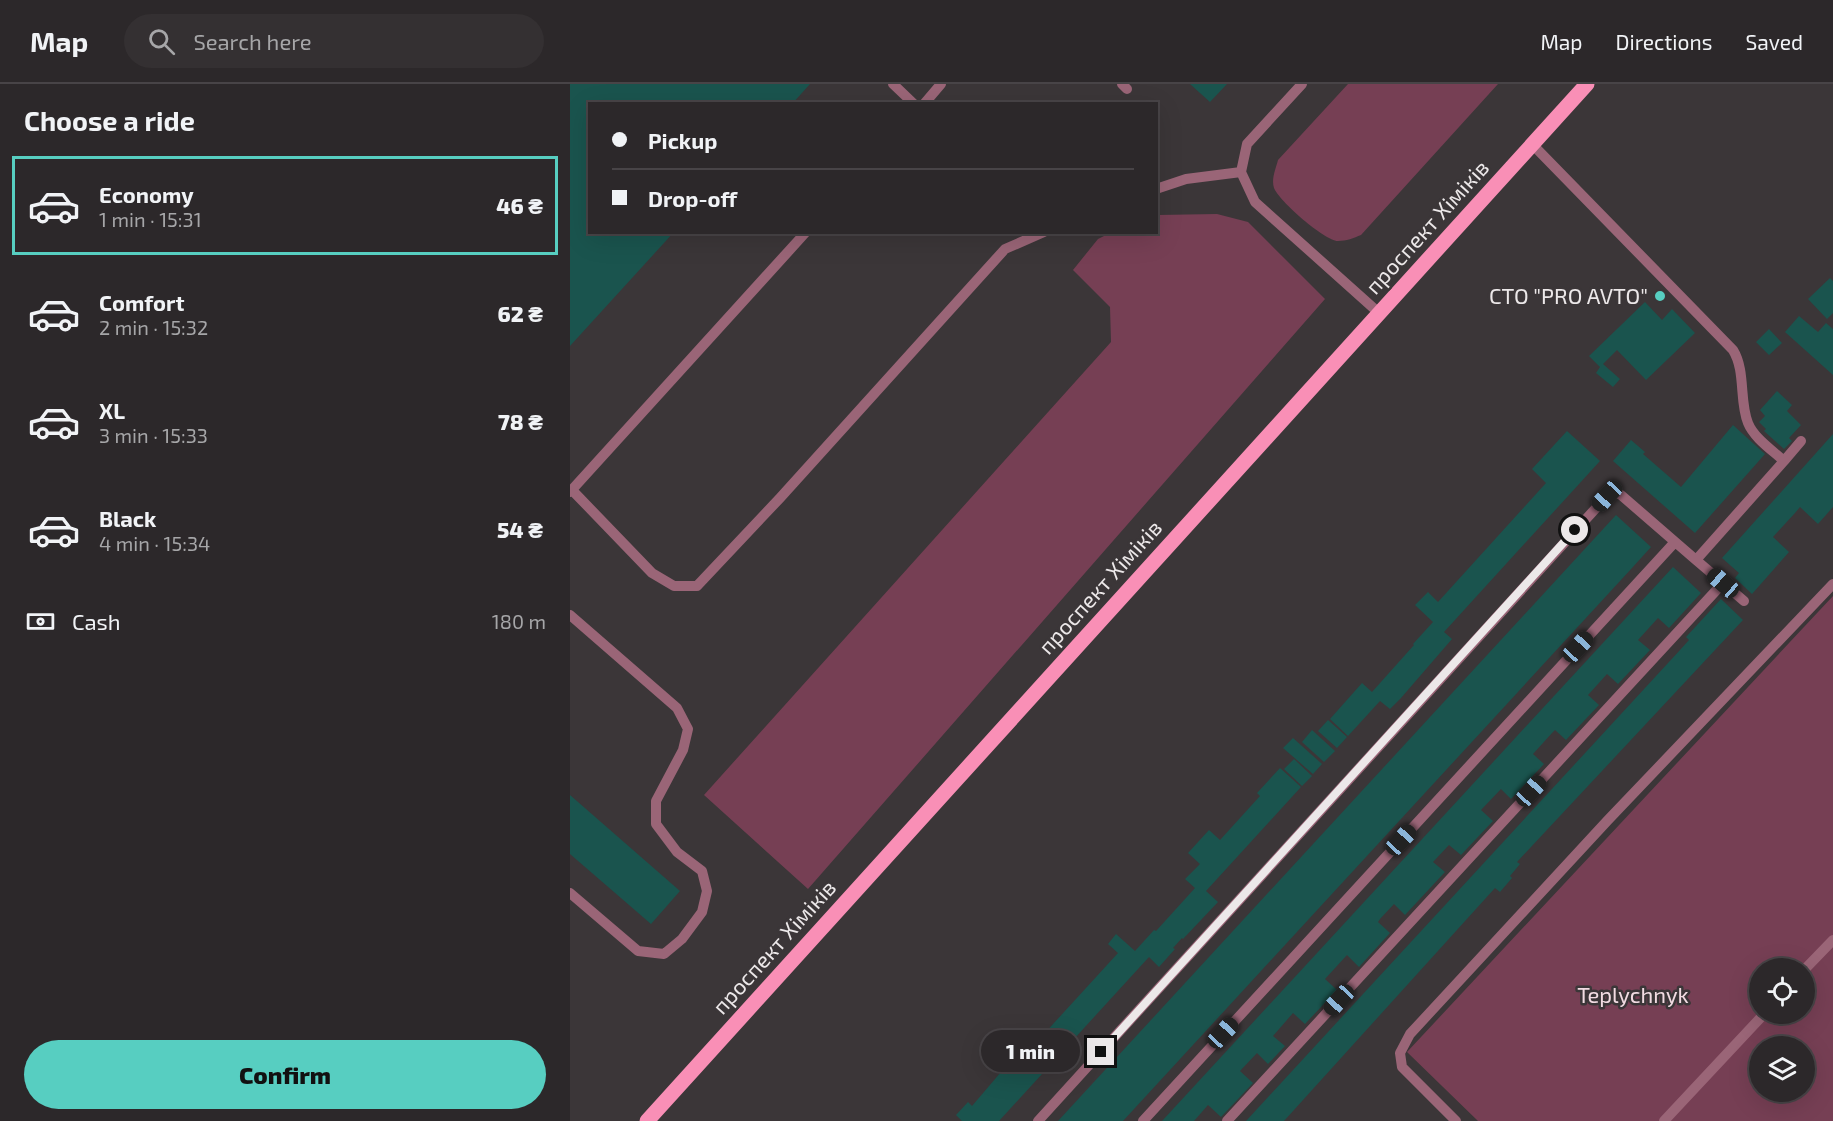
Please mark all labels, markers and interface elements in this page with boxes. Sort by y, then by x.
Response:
search box [124,14,544,68]
text: Map [30,24,88,58]
icon: search [145,25,178,58]
text: Search here [193,28,312,54]
text: Map [1540,29,1583,54]
text: Directions [1616,29,1712,54]
text: Saved [1745,29,1803,54]
text: Choose a ride [24,104,195,136]
text: Pickup [648,127,717,153]
street label: проспект Хіміків [1359,154,1493,299]
icon: car [27,179,81,233]
text: Economy [99,181,194,207]
text: Drop-off [648,185,737,211]
text: 46 ₴ [496,192,543,218]
text: 1 min · 15:31 [99,207,202,231]
place label: СТО "PRO AVTO" [1489,282,1648,308]
icon: car [27,287,81,341]
text: Comfort [99,289,184,315]
marker: СТО "PRO AVTO" [1653,289,1667,303]
text: 62 ₴ [497,300,543,326]
text: 2 min · 15:32 [99,315,208,339]
icon: car [27,395,81,449]
text: XL [99,397,125,423]
text: 78 ₴ [498,408,543,434]
text: 3 min · 15:33 [99,423,208,447]
car [1588,477,1626,515]
icon: car [27,503,81,557]
text: Black [99,505,156,531]
street label: проспект Хіміків [1032,514,1166,659]
text: 54 ₴ [497,516,543,542]
route start [1561,516,1588,543]
text: 4 min · 15:34 [99,531,210,555]
car [1704,564,1742,602]
icon: cash [24,605,57,638]
text: Cash [72,608,121,634]
text: 180 m [492,609,546,633]
car [1559,628,1597,666]
car [1512,772,1550,810]
car [1382,821,1420,859]
street label: проспект Хіміків [706,874,840,1019]
map controls [1749,958,1815,1102]
button: locate [1749,958,1815,1024]
car [1320,981,1358,1019]
park label: Teplychnyk [1577,981,1689,1007]
car [1204,1014,1242,1052]
callout: 1 min [981,1031,1080,1073]
button: layers [1749,1036,1815,1102]
route end [1087,1038,1114,1065]
text: 1 min [1006,1039,1055,1063]
button: Confirm [24,1040,546,1109]

